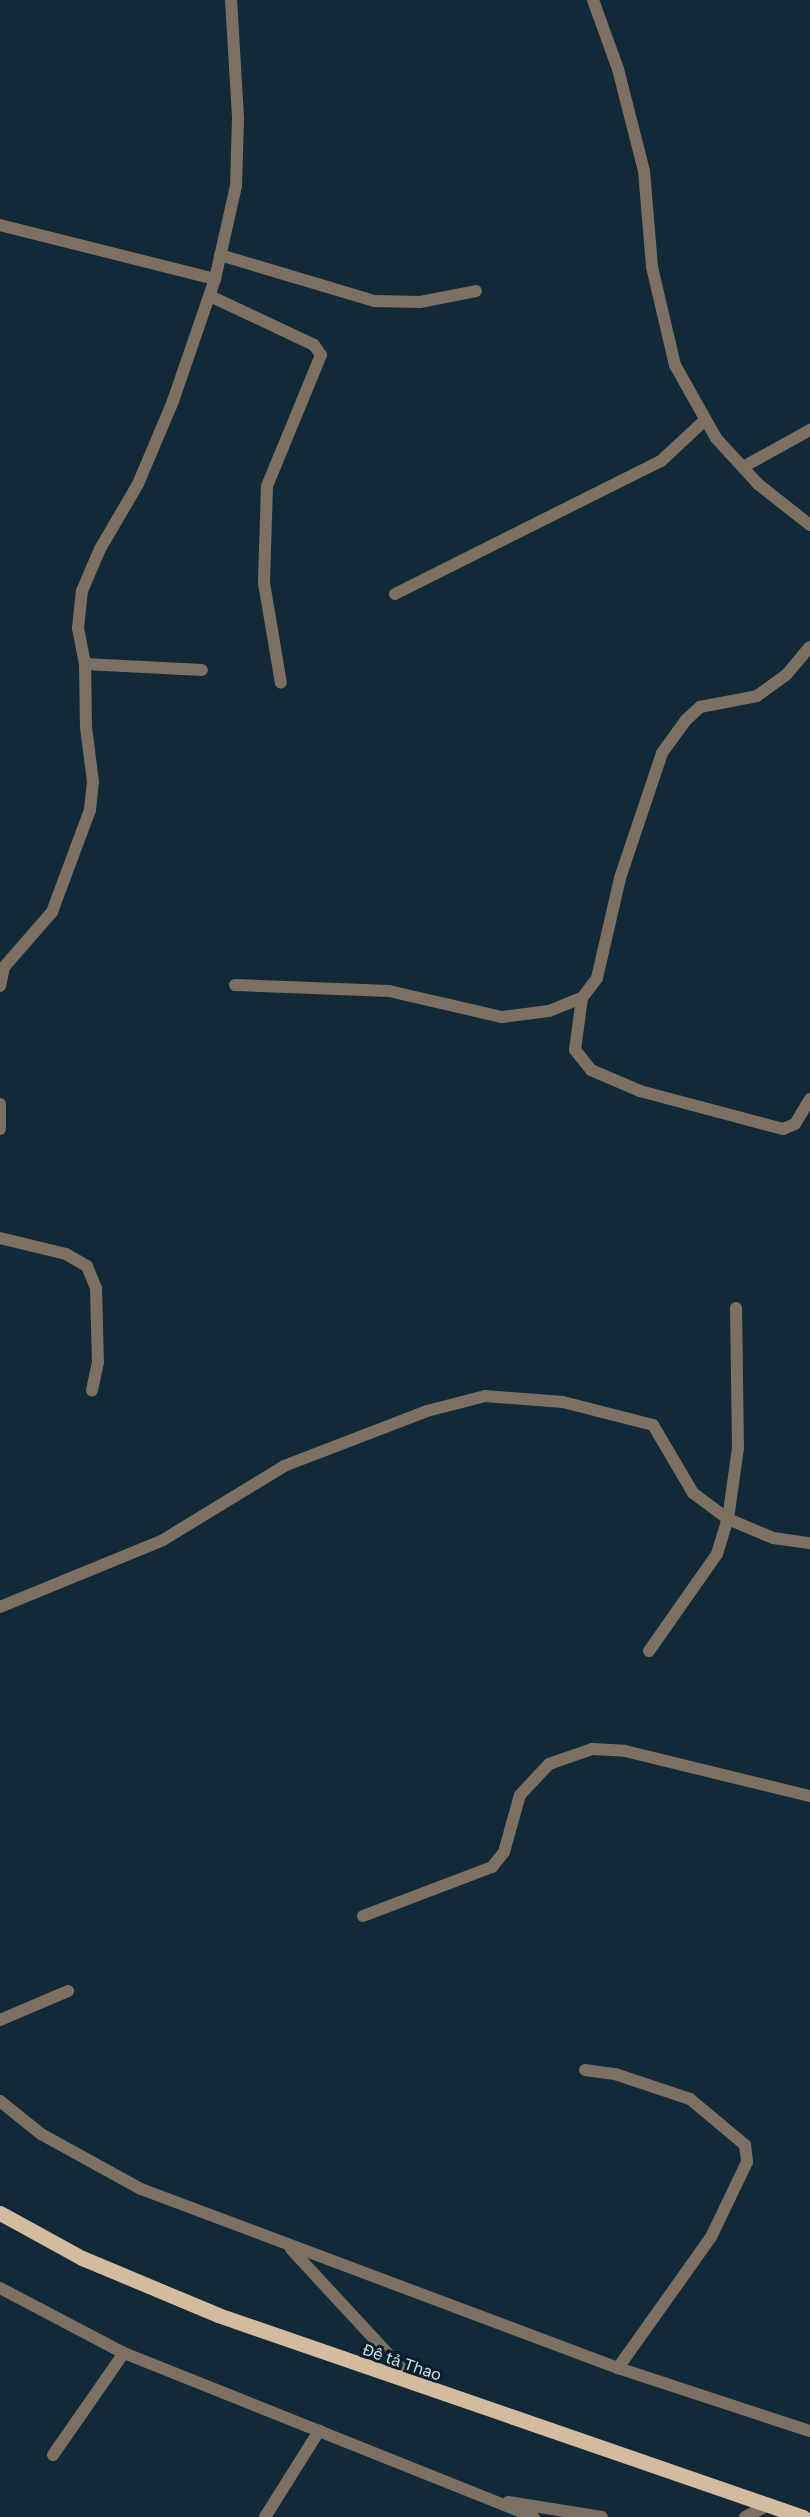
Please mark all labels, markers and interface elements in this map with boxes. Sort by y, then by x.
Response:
street label: Đê tả Thao [360,2340,444,2384]

